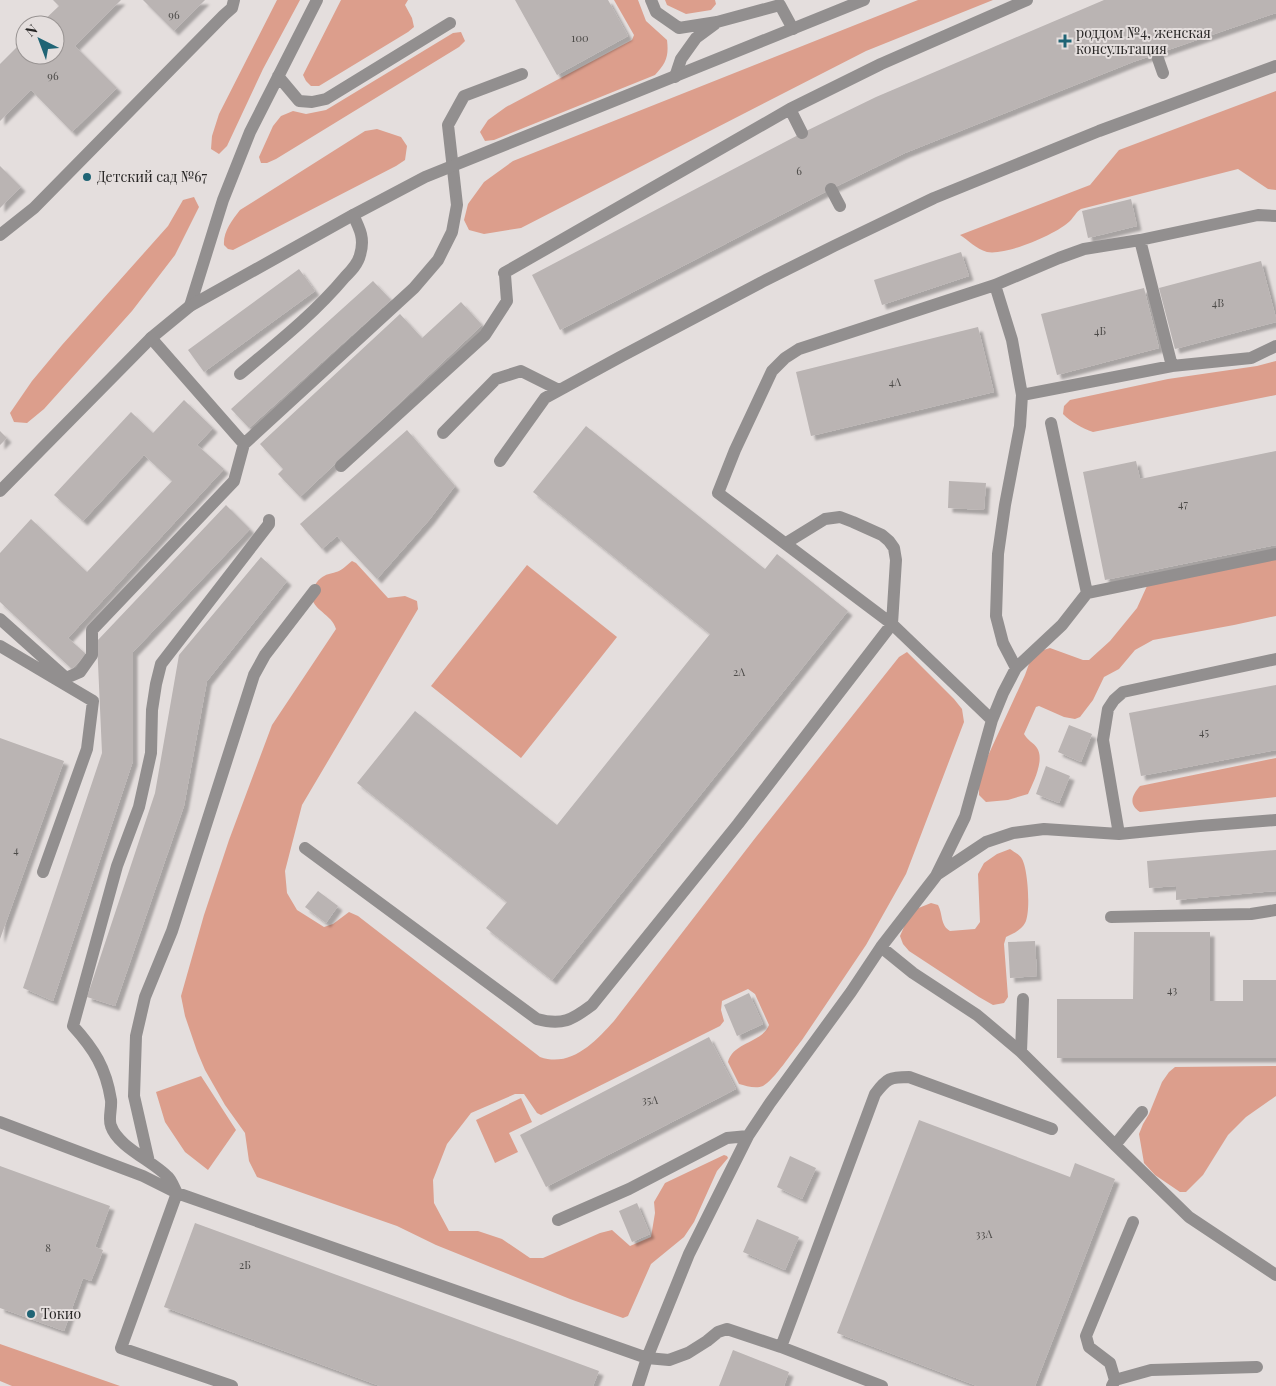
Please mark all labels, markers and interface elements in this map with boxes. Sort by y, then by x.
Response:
house number: 96 [168,7,180,22]
north arrow [15,15,65,65]
text: N [21,20,41,40]
place label: роддом №4, женская консультация [1076,23,1211,58]
house number: 100 [571,30,589,45]
marker: роддом №4, женская консультация [1058,34,1072,48]
house number: 96 [47,68,59,83]
house number: 6 [796,163,802,178]
place label: Детский сад №67 [97,167,208,186]
marker: Детский сад №67 [81,171,93,183]
house number: 4В [1212,295,1224,310]
house number: 4Б [1094,323,1106,338]
house number: 4А [889,374,901,389]
house number: 47 [1178,496,1188,511]
house number: 2А [733,664,745,679]
house number: 45 [1199,724,1209,739]
house number: 4 [13,842,19,857]
house number: 43 [1167,982,1177,997]
house number: 35А [642,1092,658,1107]
house number: 33А [976,1226,992,1241]
house number: 8 [45,1240,51,1255]
house number: 2Б [239,1257,251,1272]
place label: Токио [41,1304,82,1323]
marker: Токио [25,1308,37,1320]

